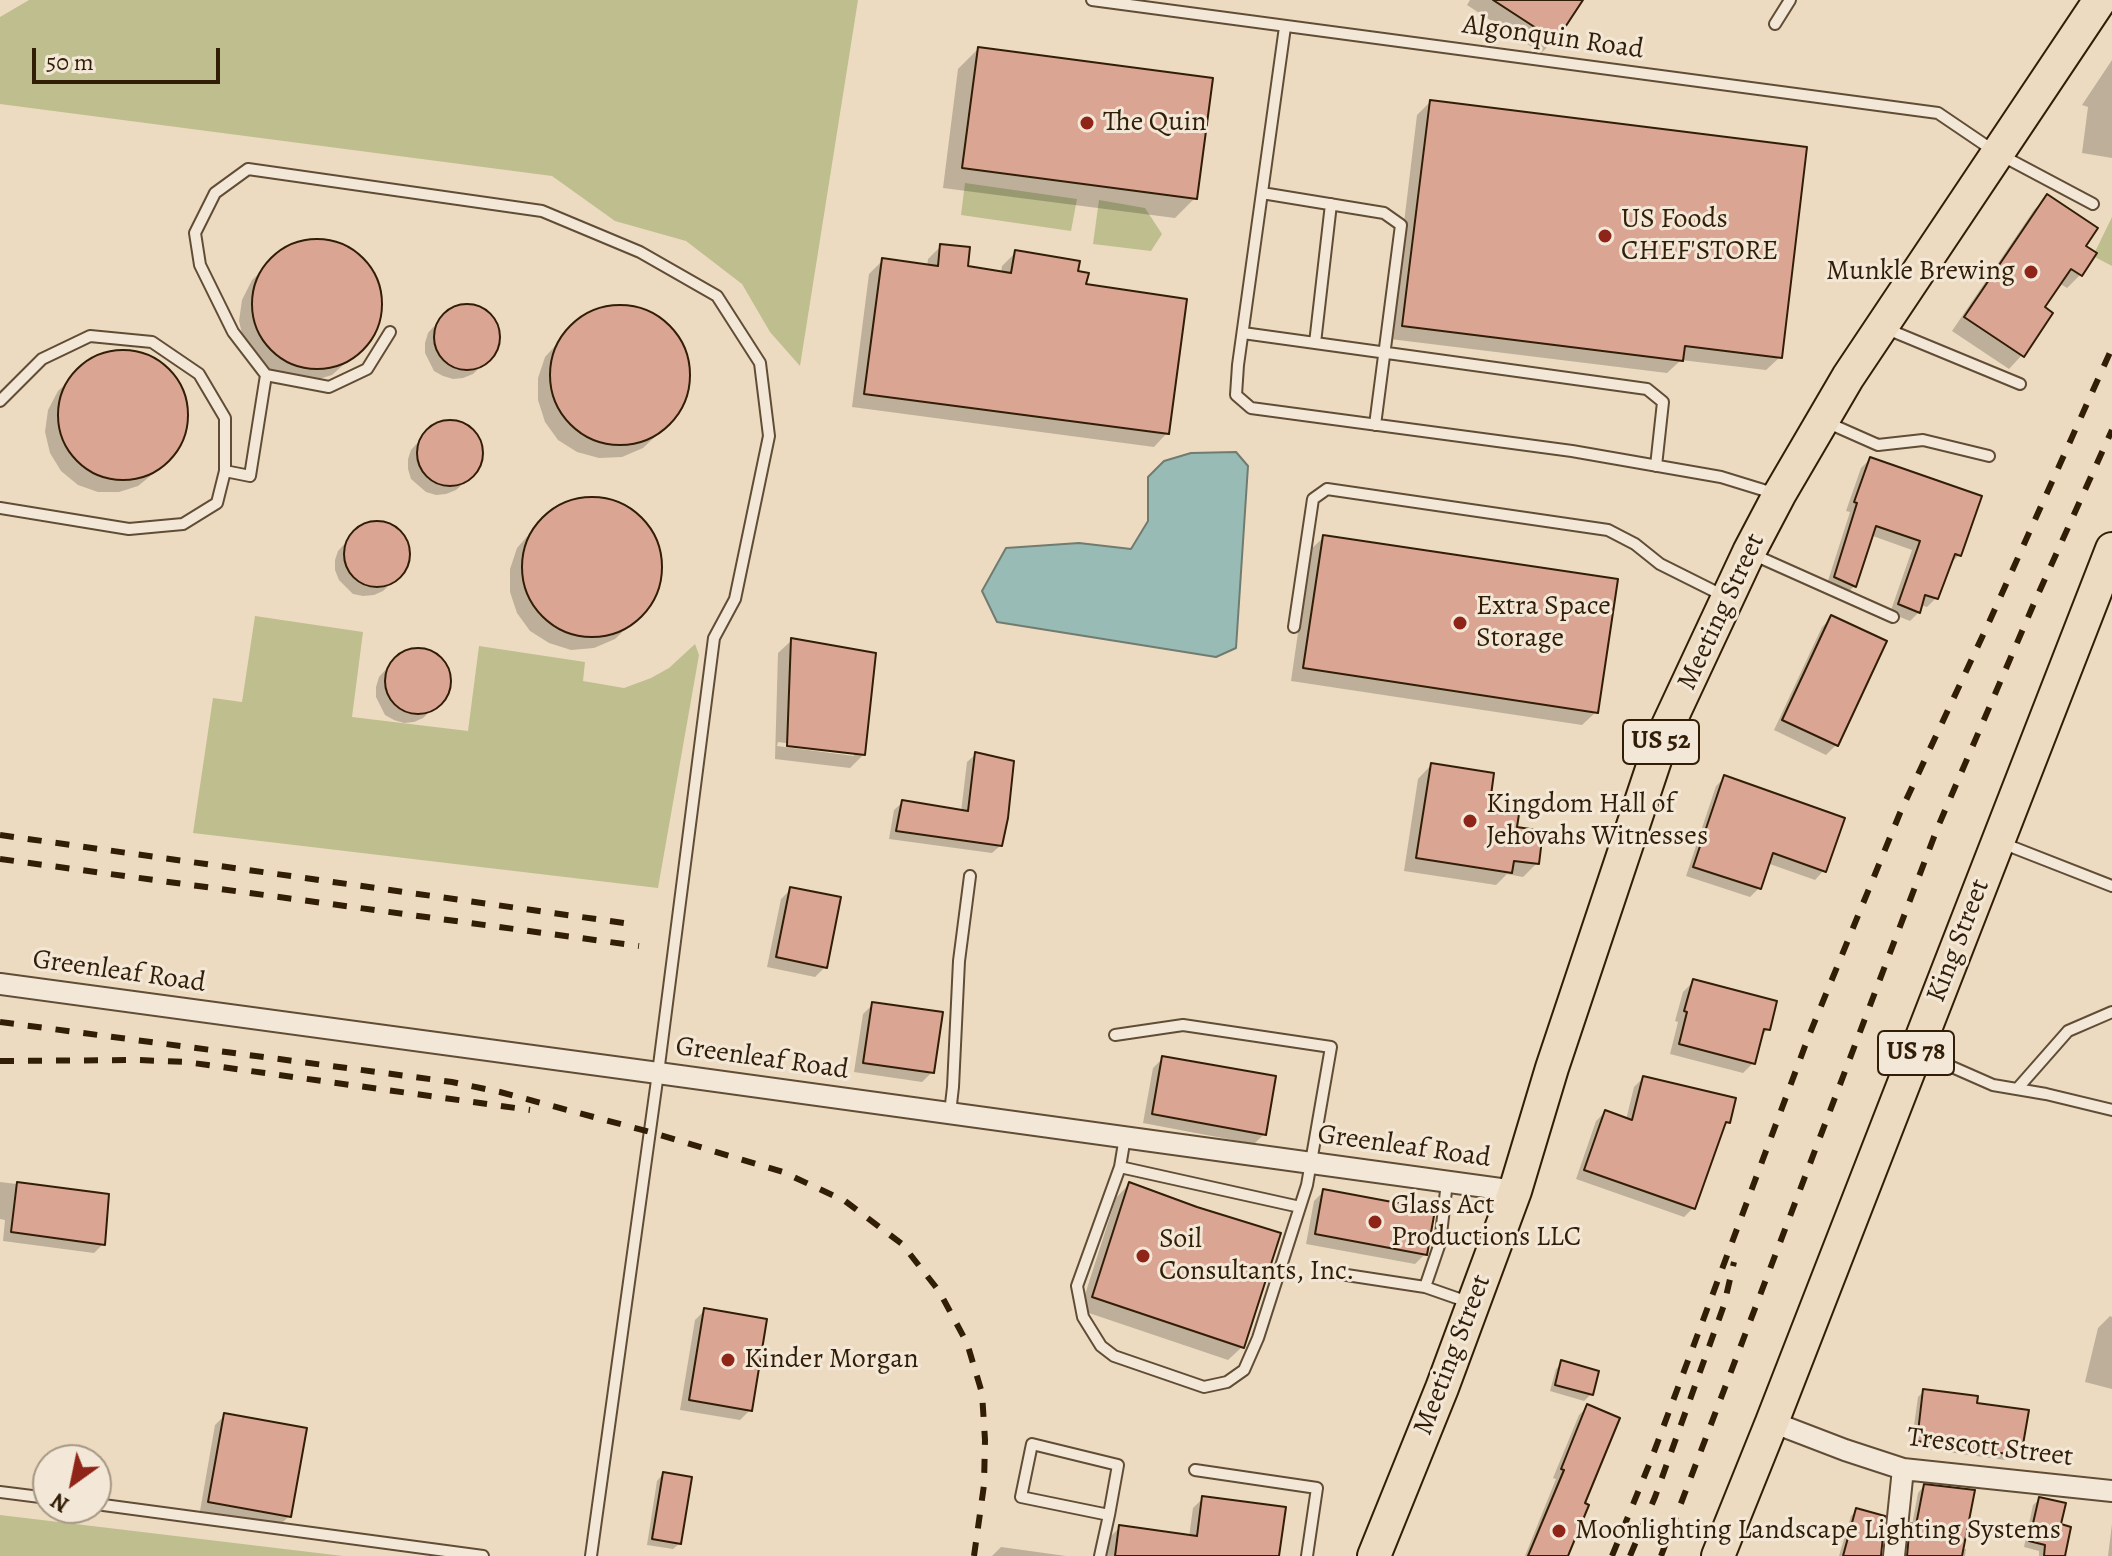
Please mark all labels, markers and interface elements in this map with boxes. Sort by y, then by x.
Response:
street label: Algonquin Road [1460,9,1646,67]
scale bar [36,32,224,82]
text: 50 m [46,46,94,78]
place label: The Quin [1103,106,1207,140]
marker: The Quin [1078,114,1096,132]
place label: US Foods CHEF'STORE [1621,203,1778,269]
marker: US Foods CHEF'STORE [1596,227,1614,245]
place label: Munkle Brewing [1826,255,2015,289]
marker: Munkle Brewing [2022,263,2040,281]
street label: Meeting Street [1671,528,1773,696]
place label: Extra Space Storage [1476,590,1611,656]
marker: Extra Space Storage [1451,614,1469,632]
road number: US 52 [1623,720,1699,764]
place label: Kingdom Hall of Jehovahs Witnesses [1486,788,1708,854]
marker: Kingdom Hall of Jehovahs Witnesses [1461,812,1479,830]
street label: King Street [1920,875,1998,1007]
street label: Greenleaf Road [30,943,208,1001]
street label: Greenleaf Road [673,1030,851,1088]
road number: US 78 [1878,1031,1954,1075]
street label: Greenleaf Road [1315,1118,1493,1176]
place label: Glass Act Productions LLC [1391,1189,1581,1255]
marker: Glass Act Productions LLC [1366,1213,1384,1231]
place label: Soil Consultants, Inc. [1159,1223,1355,1289]
marker: Soil Consultants, Inc. [1134,1247,1152,1265]
street label: Meeting Street [1407,1270,1499,1440]
place label: Kinder Morgan [744,1343,919,1377]
marker: Kinder Morgan [719,1351,737,1369]
street label: Trescott Street [1905,1421,2075,1475]
north arrow [32,1444,112,1524]
text: N [45,1486,75,1519]
place label: Moonlighting Landscape Lighting Systems [1575,1514,2061,1548]
marker: Moonlighting Landscape Lighting Systems [1550,1522,1568,1540]

